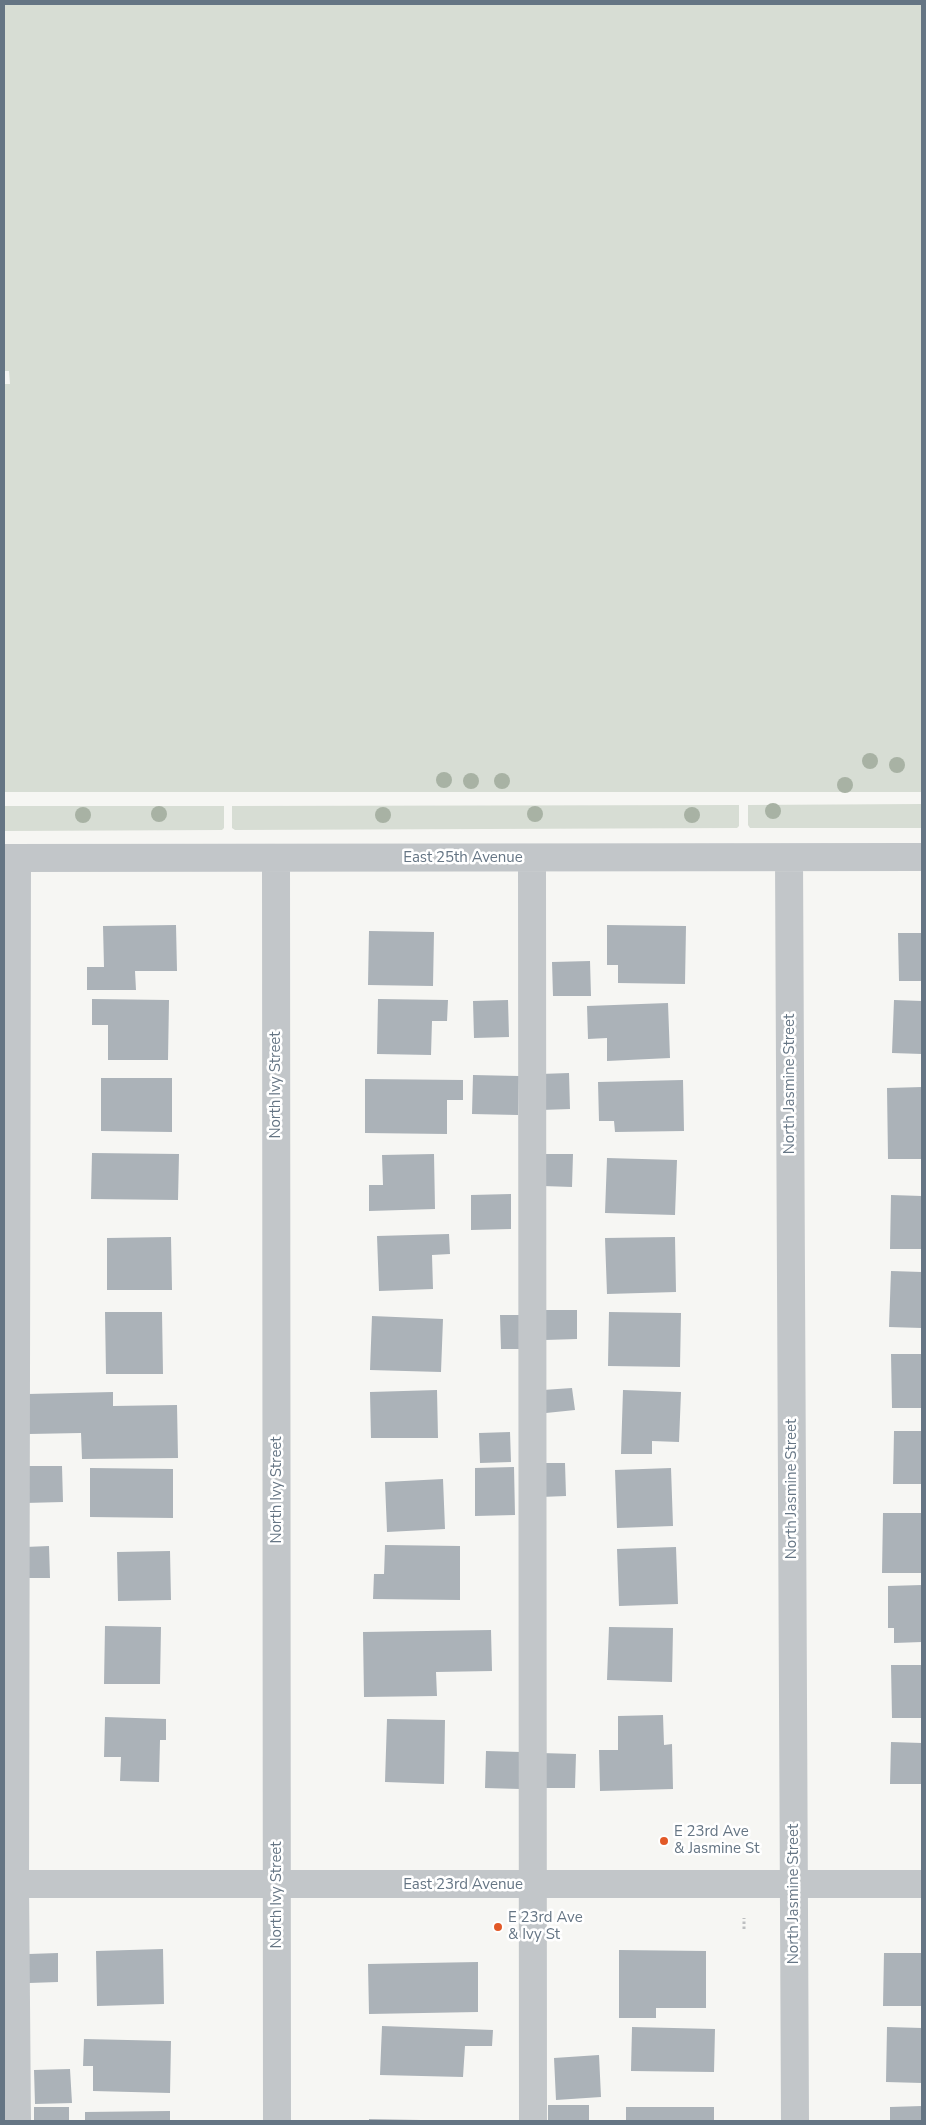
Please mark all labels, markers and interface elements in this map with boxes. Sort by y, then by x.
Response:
street label: East 25th Avenue [403,849,523,867]
street label: North Jasmine Street [781,1014,799,1154]
street label: North Ivy Street [267,1031,285,1139]
street label: North Jasmine Street [783,1419,801,1559]
street label: North Ivy Street [268,1436,286,1544]
place label: E 23rd Ave & Jasmine St [674,1823,759,1858]
street label: North Jasmine Street [785,1824,803,1964]
marker: E 23rd Ave & Jasmine St [658,1835,670,1847]
street label: North Ivy Street [268,1841,286,1949]
street label: East 23rd Avenue [403,1876,523,1894]
place label: E 23rd Ave & Ivy St [508,1909,583,1944]
marker: E 23rd Ave & Ivy St [492,1921,504,1933]

